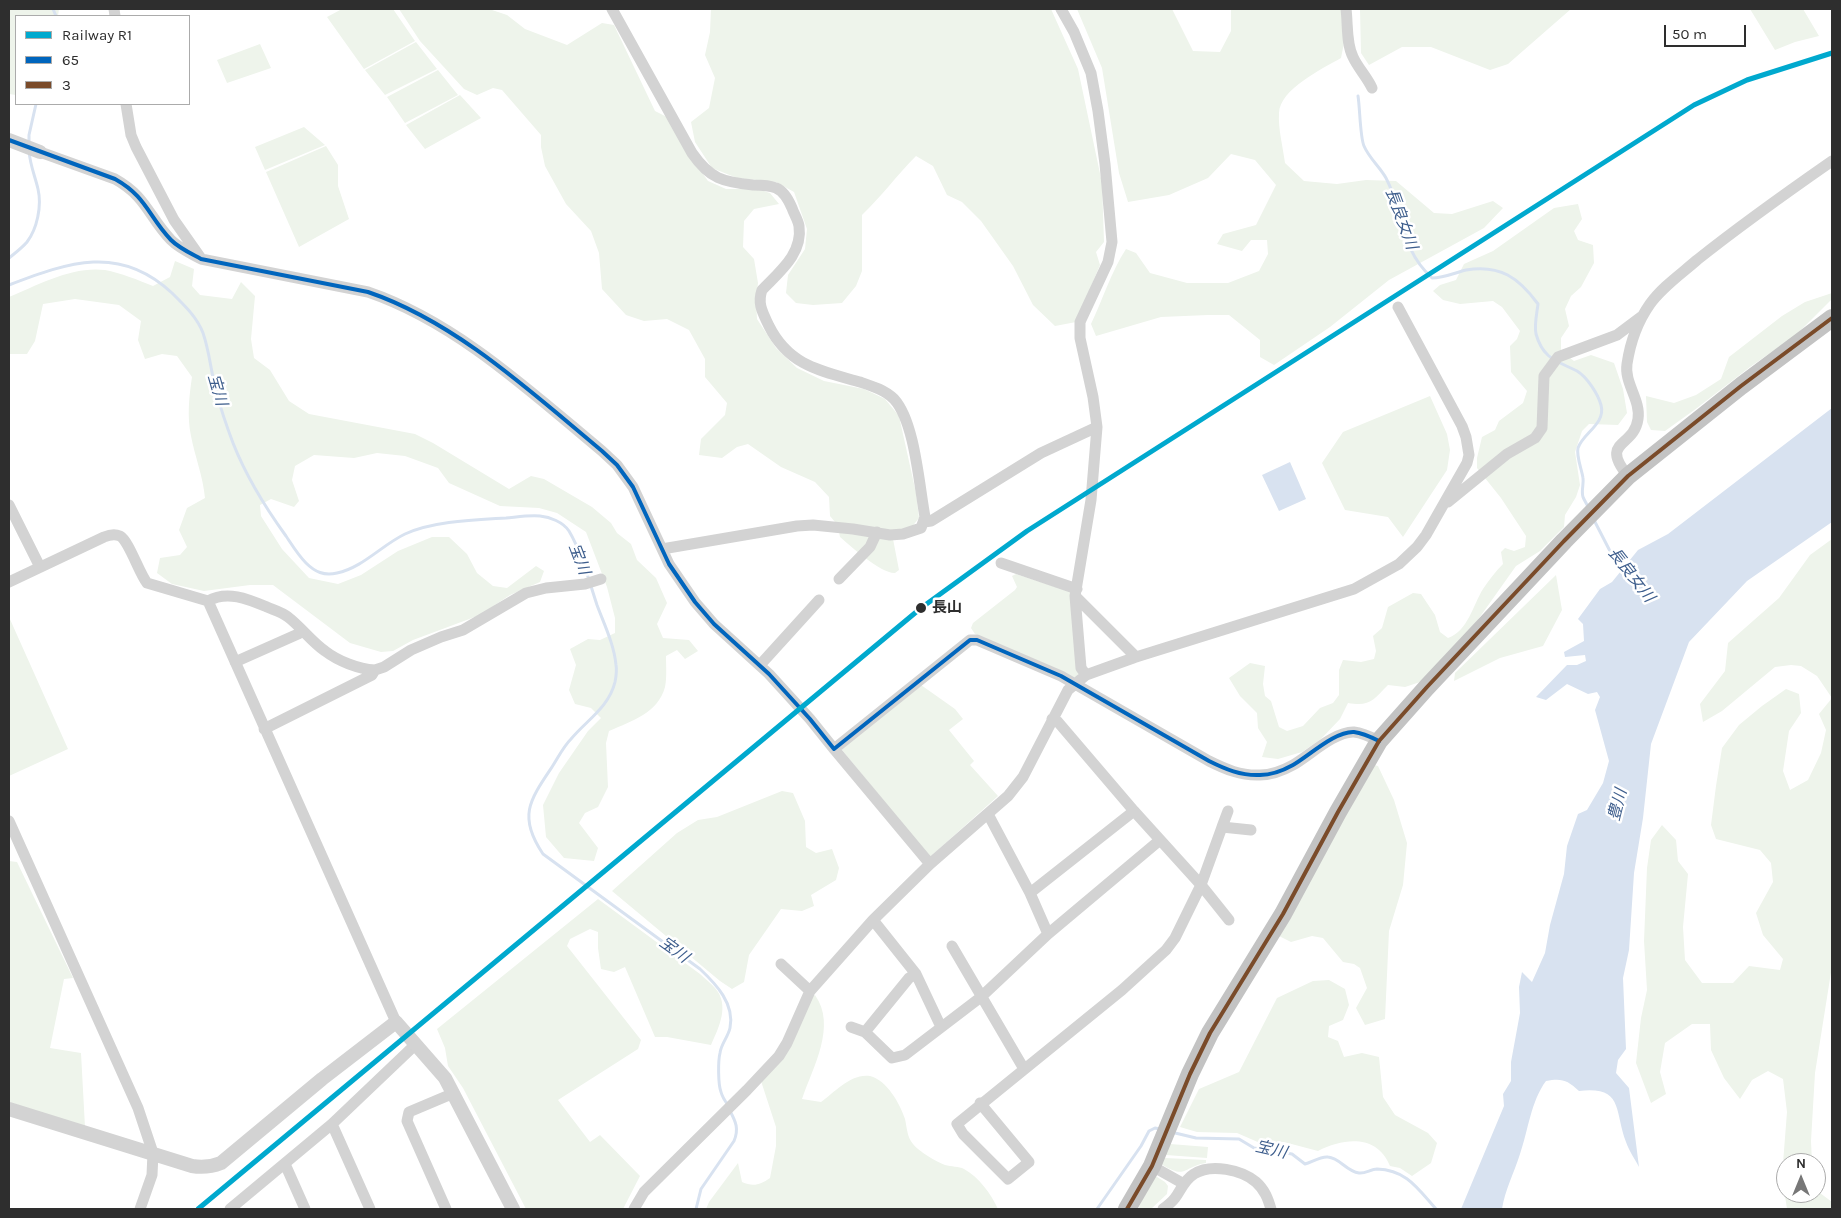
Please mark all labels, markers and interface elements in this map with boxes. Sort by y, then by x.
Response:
legend [15,15,190,105]
scale bar [1666,15,1748,47]
text: 50 m [1672,25,1707,43]
text: Railway R1 [62,26,132,44]
text: 65 [62,51,79,69]
text: 3 [62,76,71,94]
water label: 長良女川 [1381,186,1421,252]
water label: 宝川 [203,372,231,408]
water label: 宝川 [564,541,594,577]
water label: 長良女川 [1604,544,1658,606]
place label: 長山 [932,599,962,617]
marker: 長山 [914,601,928,615]
water label: 豊川 [1605,787,1631,823]
water label: 宝川 [655,933,693,967]
water label: 宝川 [1253,1137,1289,1163]
north arrow [1776,1153,1826,1203]
text: N [1796,1155,1806,1172]

